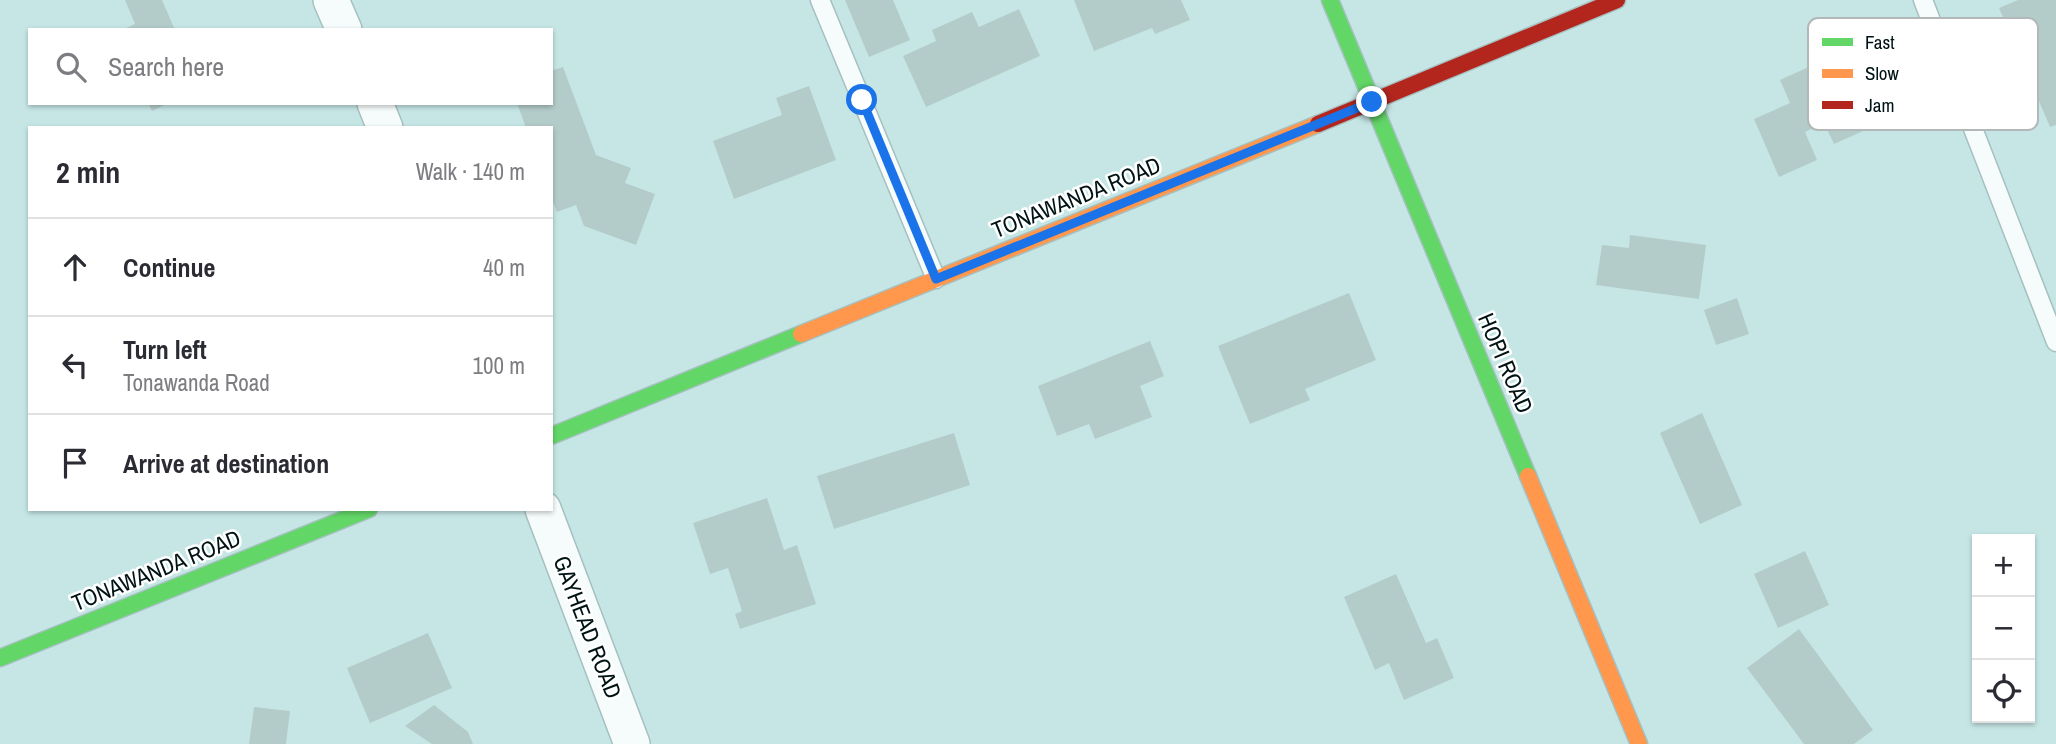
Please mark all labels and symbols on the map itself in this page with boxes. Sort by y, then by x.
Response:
legend [1808,18,2038,130]
text: Fast [1865,29,1895,55]
text: Slow [1865,60,1900,86]
route start [846,84,877,115]
route end [1356,86,1387,117]
text: Jam [1865,92,1894,118]
street label: TONAWANDA ROAD [987,149,1165,245]
street label: HOPI ROAD [1471,308,1541,418]
street label: TONAWANDA ROAD [67,522,245,618]
street label: GAYHEAD ROAD [547,551,629,703]

